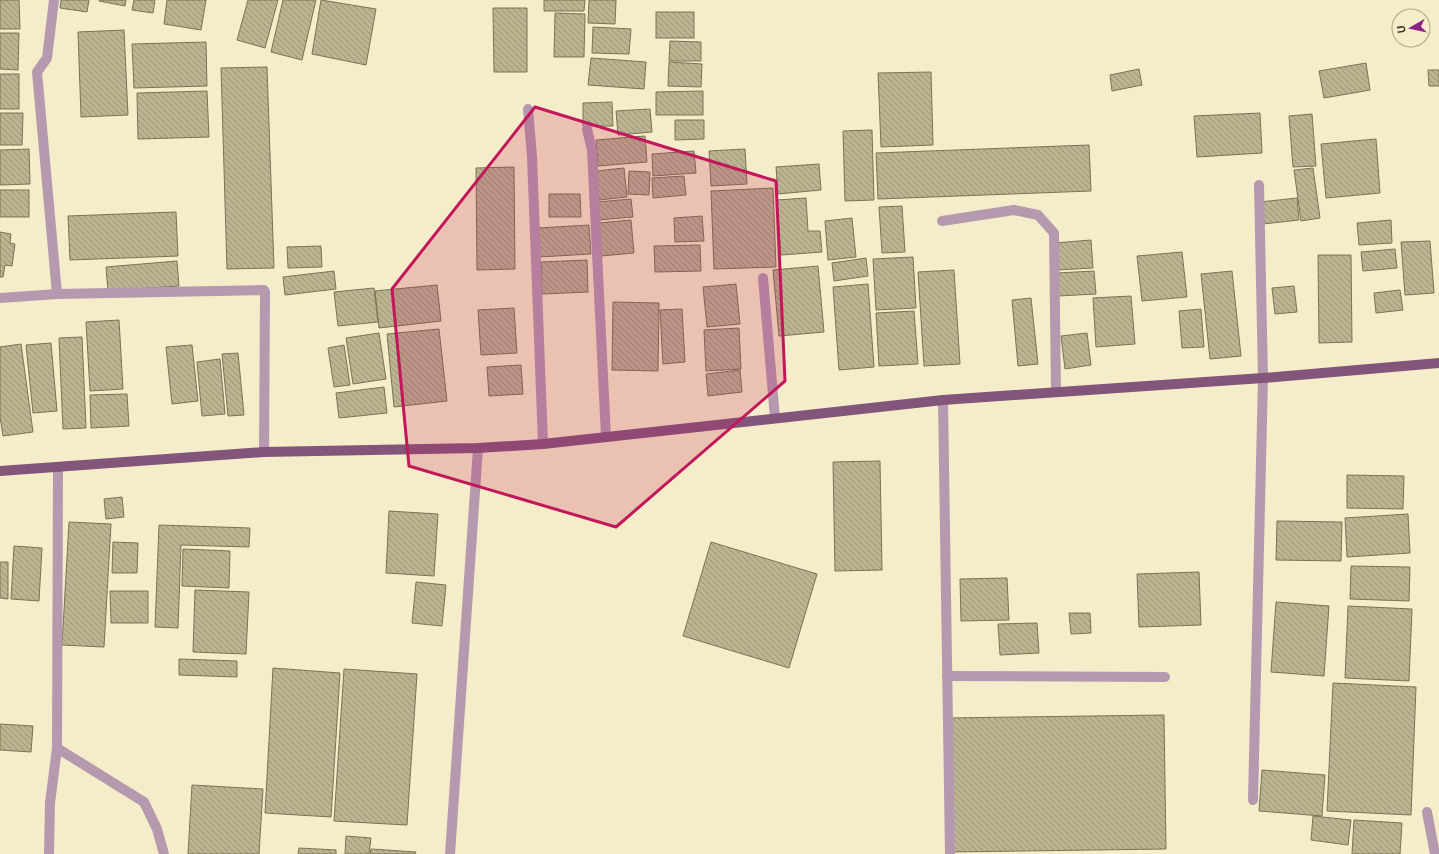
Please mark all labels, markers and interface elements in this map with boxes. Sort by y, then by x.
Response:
north arrow [1391,8,1431,48]
text: U [1395,25,1408,34]

